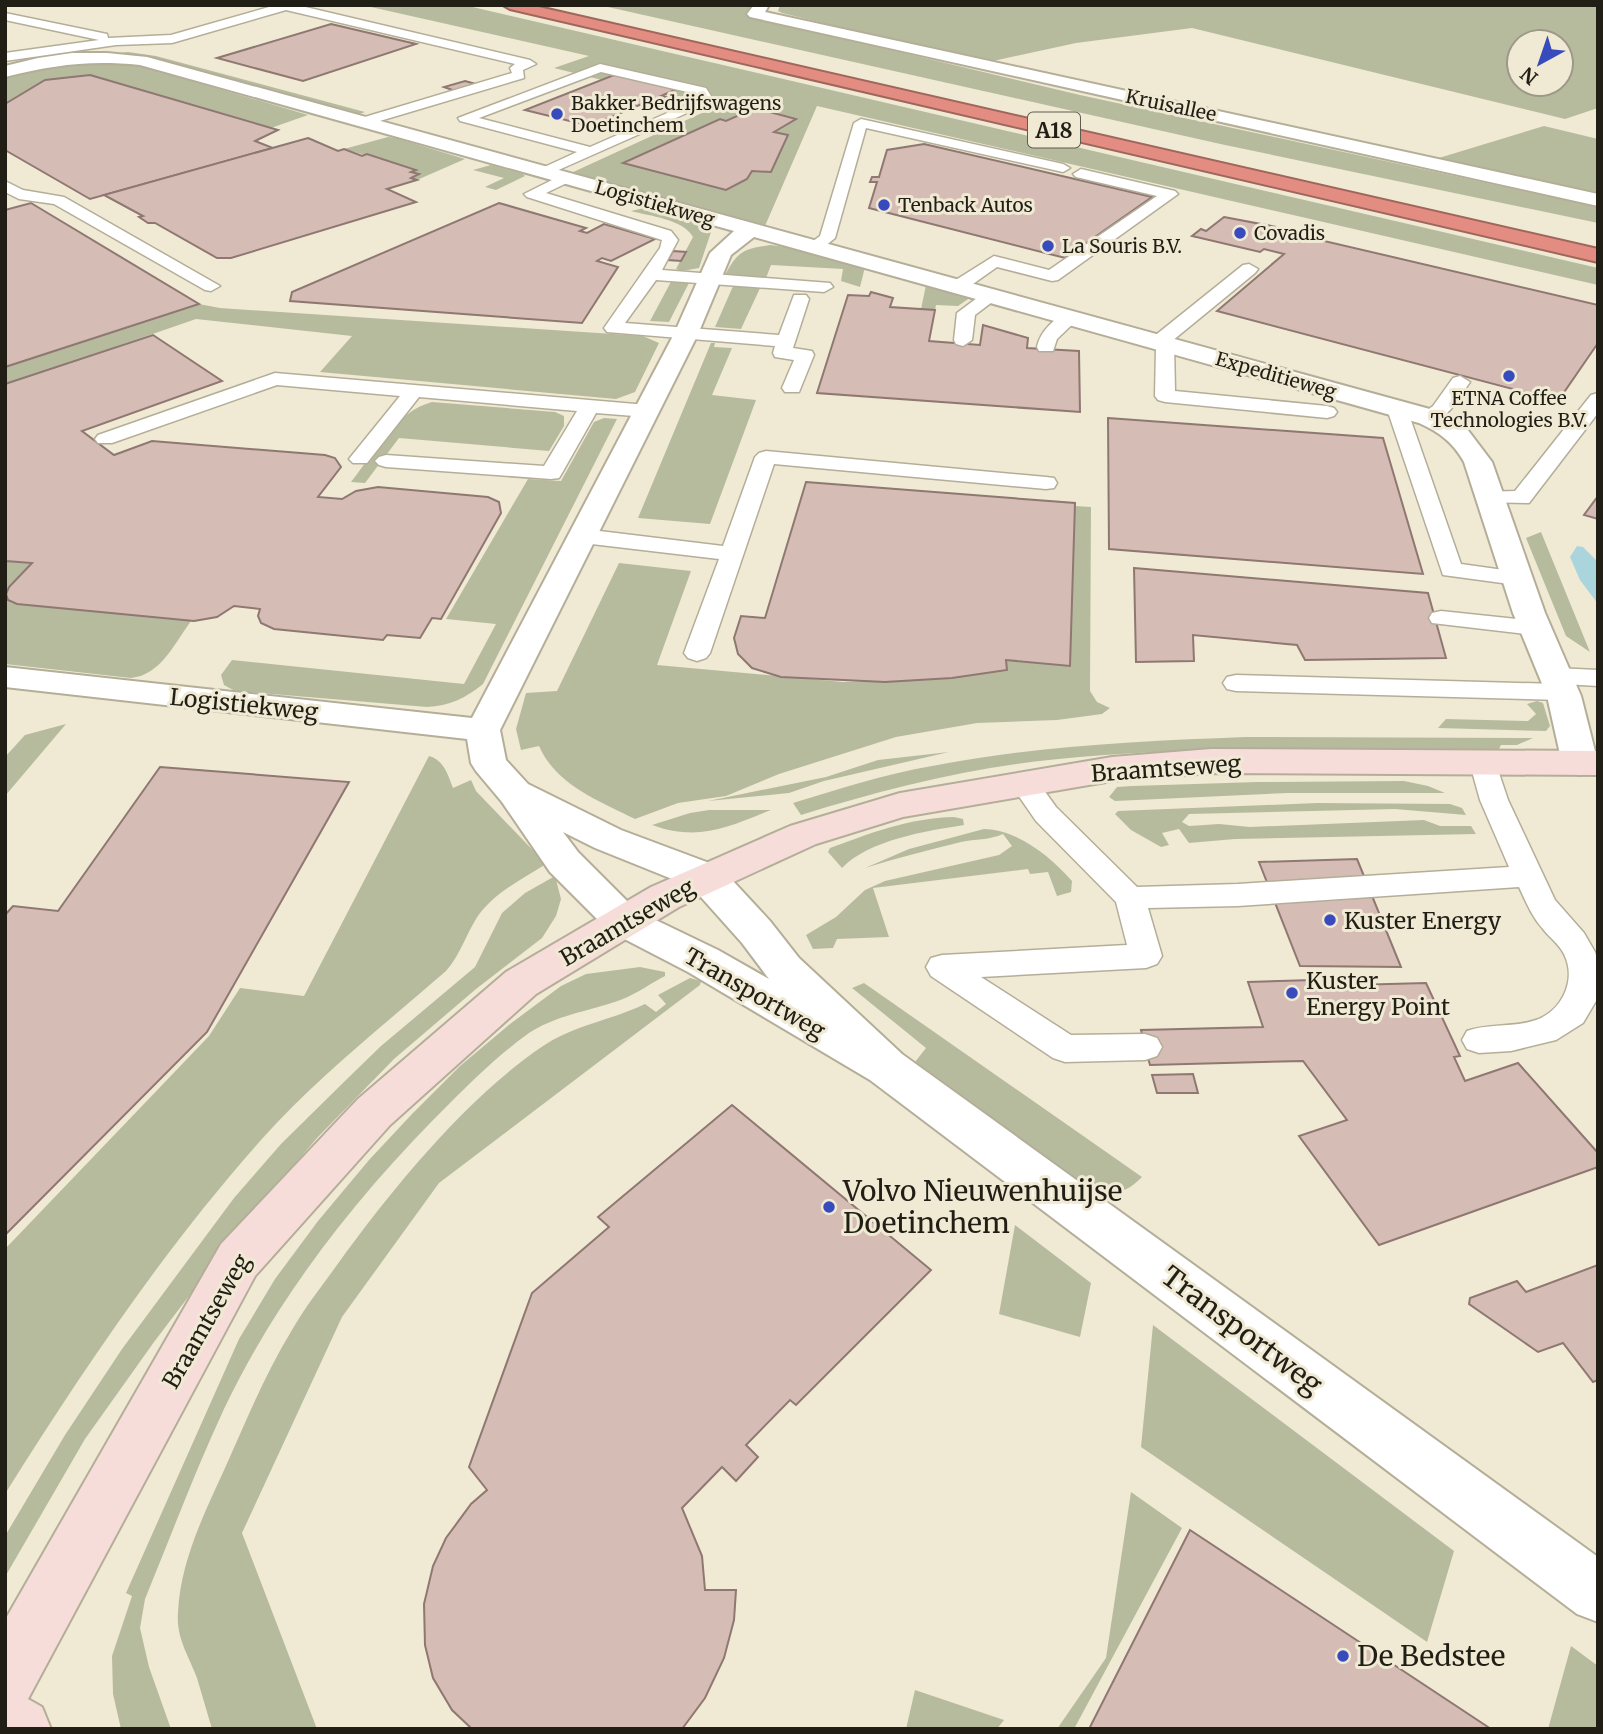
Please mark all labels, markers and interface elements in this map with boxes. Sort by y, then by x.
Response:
north arrow [1505,28,1575,98]
text: N [1516,62,1543,90]
street label: Kruisallee [1123,84,1219,126]
place label: Bakker Bedrijfswagens Doetinchem [571,91,781,137]
marker: Bakker Bedrijfswagens Doetinchem [549,106,565,122]
road number: A18 [1028,113,1080,148]
street label: Logistiekweg [592,174,718,232]
place label: Tenback Autos [898,193,1033,217]
marker: Tenback Autos [876,197,892,213]
place label: Covadis [1254,221,1325,245]
marker: Covadis [1232,225,1248,241]
place label: La Souris B.V. [1062,234,1182,258]
marker: La Souris B.V. [1040,238,1056,254]
street label: Expeditieweg [1213,346,1340,404]
marker: ETNA Coffee Technologies B.V. [1501,368,1517,384]
place label: ETNA Coffee Technologies B.V. [1430,386,1588,432]
street label: Logistiekweg [168,682,320,726]
street label: Braamtseweg [1090,748,1242,788]
street label: Braamtseweg [555,872,700,972]
place label: Kuster Energy [1344,906,1502,935]
marker: Kuster Energy [1322,912,1338,928]
street label: Transportweg [679,941,831,1045]
place label: Kuster Energy Point [1306,966,1450,1021]
marker: Kuster Energy Point [1284,985,1300,1001]
place label: Volvo Nieuwenhuijse Doetinchem [842,1173,1122,1241]
marker: Volvo Nieuwenhuijse Doetinchem [821,1199,837,1215]
street label: Braamtseweg [156,1248,256,1393]
street label: Transportweg [1154,1258,1330,1402]
place label: De Bedstee [1357,1638,1505,1674]
marker: De Bedstee [1335,1648,1351,1664]

